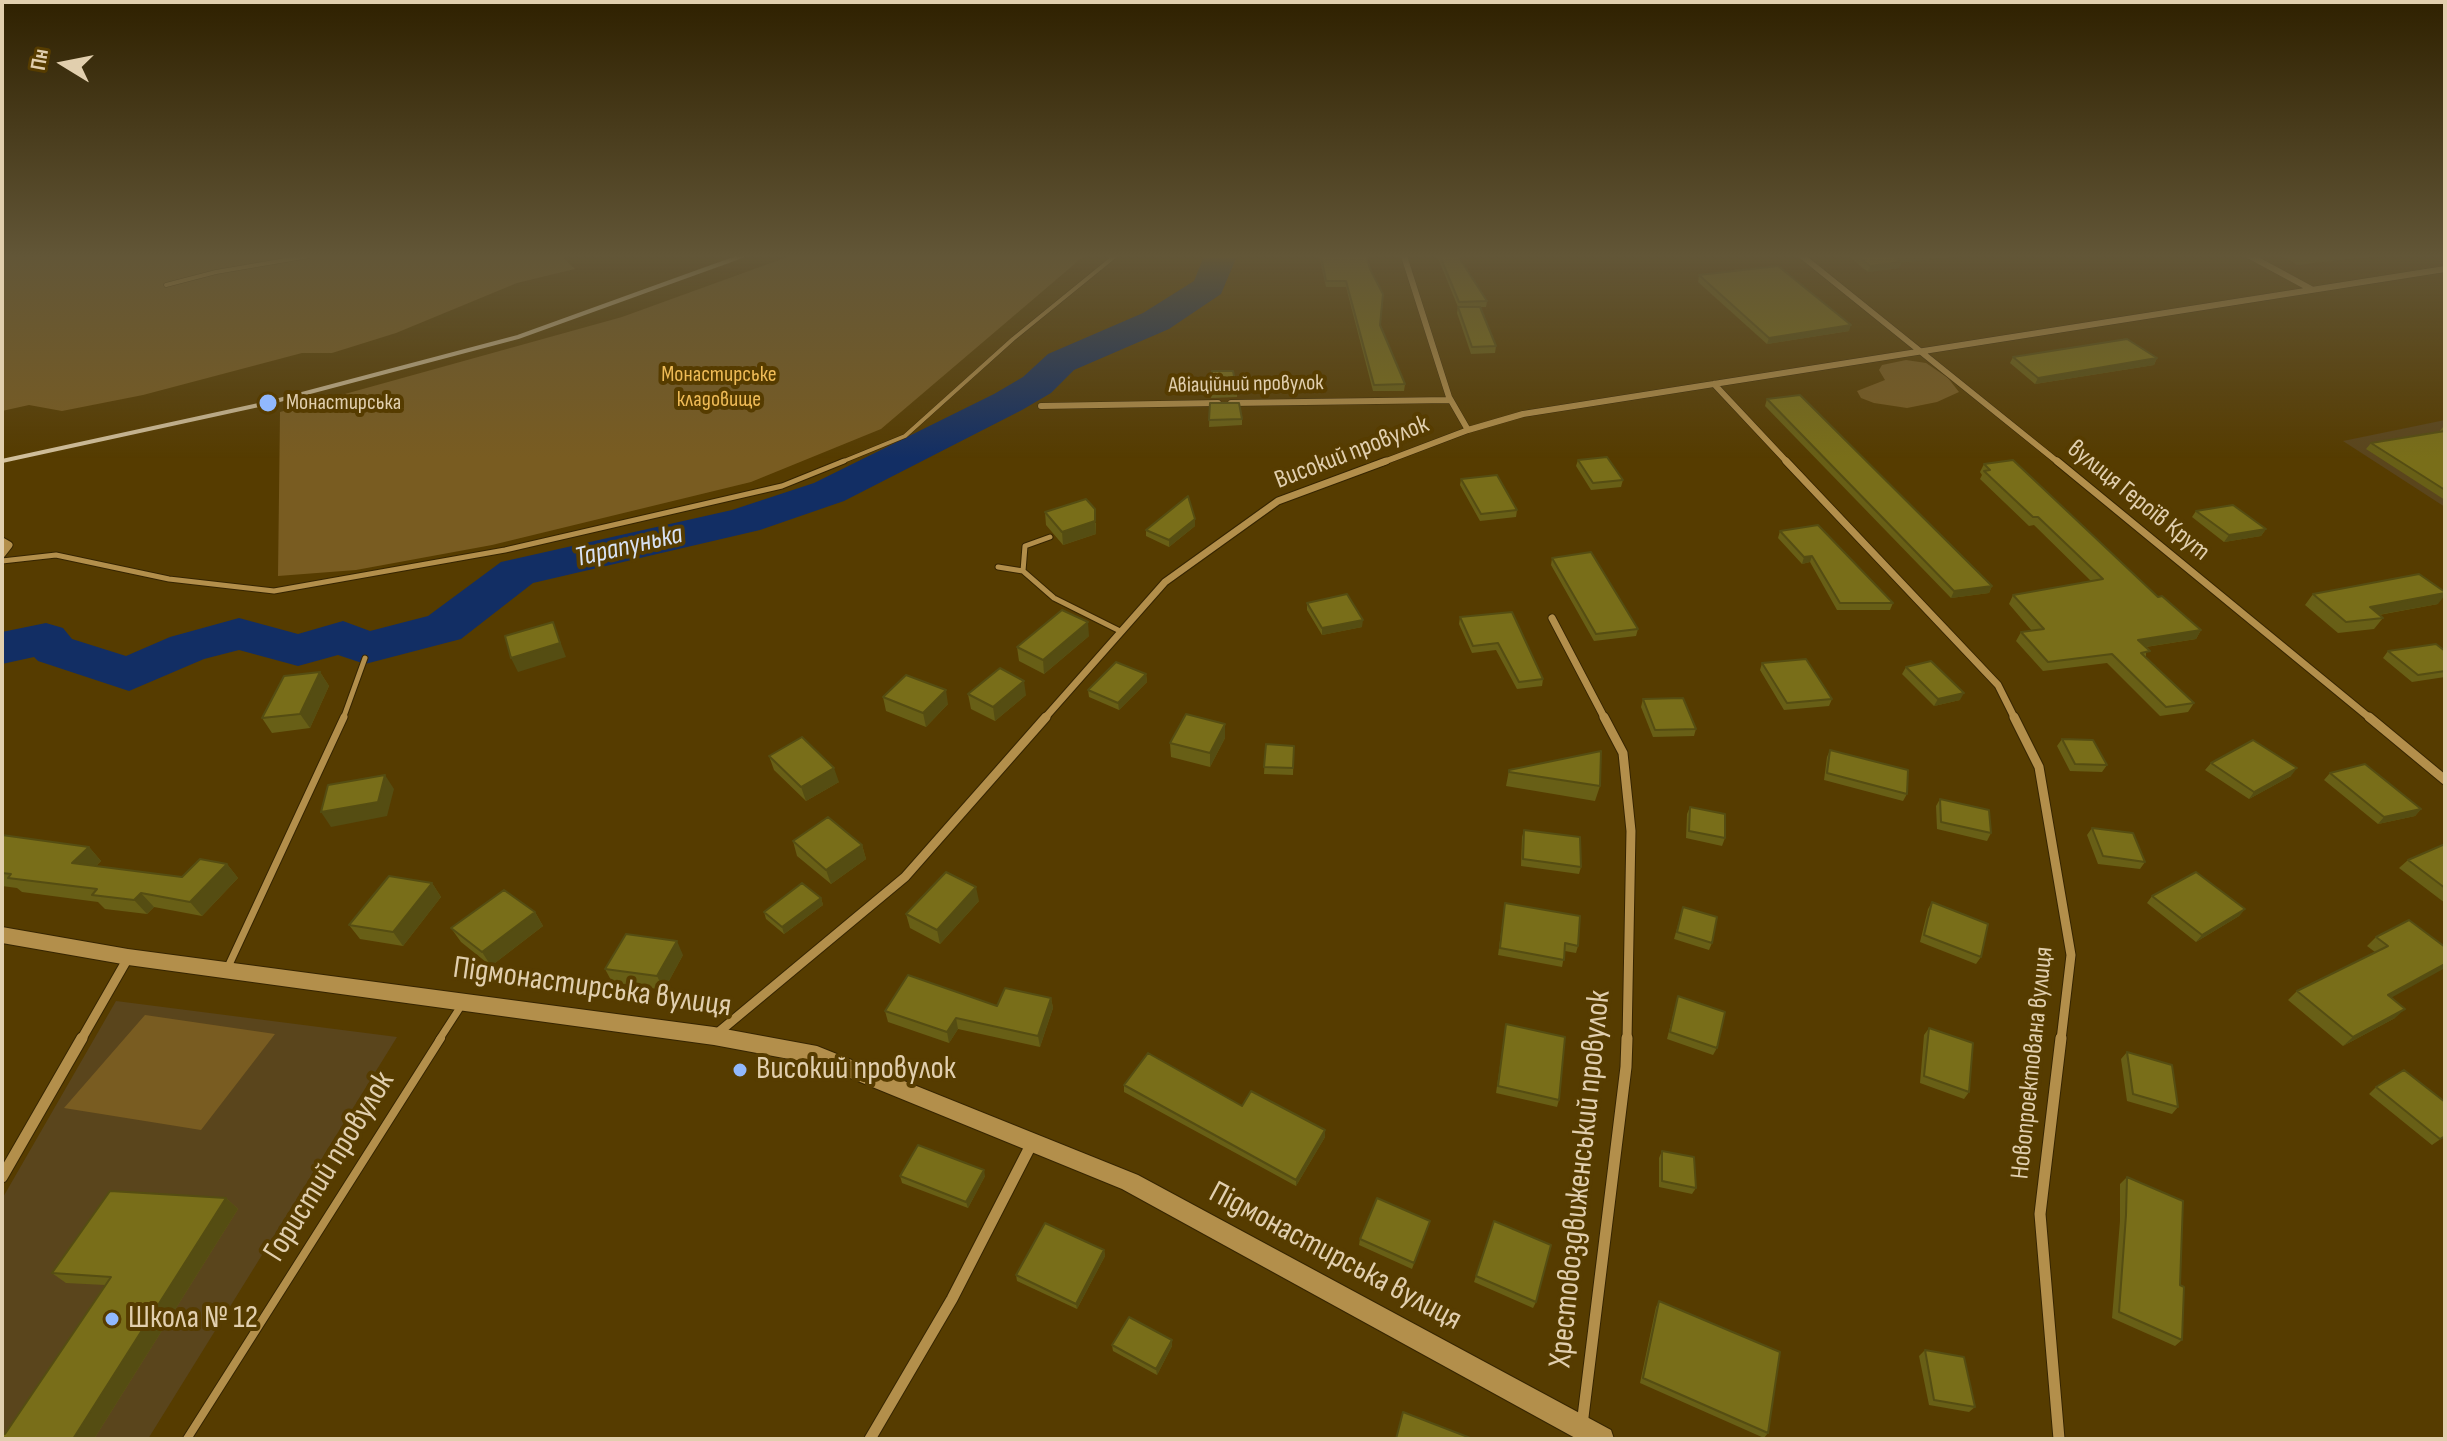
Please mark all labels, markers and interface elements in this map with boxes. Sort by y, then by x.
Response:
north arrow [24,24,104,104]
text: Пн [25,47,55,73]
park label: Монастирське кладовище [661,362,777,414]
street label: Авіаційний провулок [1168,370,1324,400]
place label: Монастирська [286,390,401,416]
marker: Монастирська [257,392,279,414]
street label: Високий провулок [1271,409,1433,497]
street label: вулиця Героїв Крут [2060,434,2216,568]
water label: Тарапунька [572,518,686,576]
street label: Новопроектована вулиця [2005,945,2061,1181]
street label: Підмонастирська вулиця [450,949,734,1027]
street label: Хрестовоздвиженський провулок [1542,989,1620,1369]
place label: Високий провулок [756,1051,956,1089]
marker: Високий провулок [731,1061,749,1079]
street label: Гористий провулок [256,1065,404,1269]
street label: Підмонастирська вулиця [1202,1174,1468,1340]
place label: Школа № 12 [128,1300,258,1338]
marker: Школа № 12 [103,1310,121,1328]

